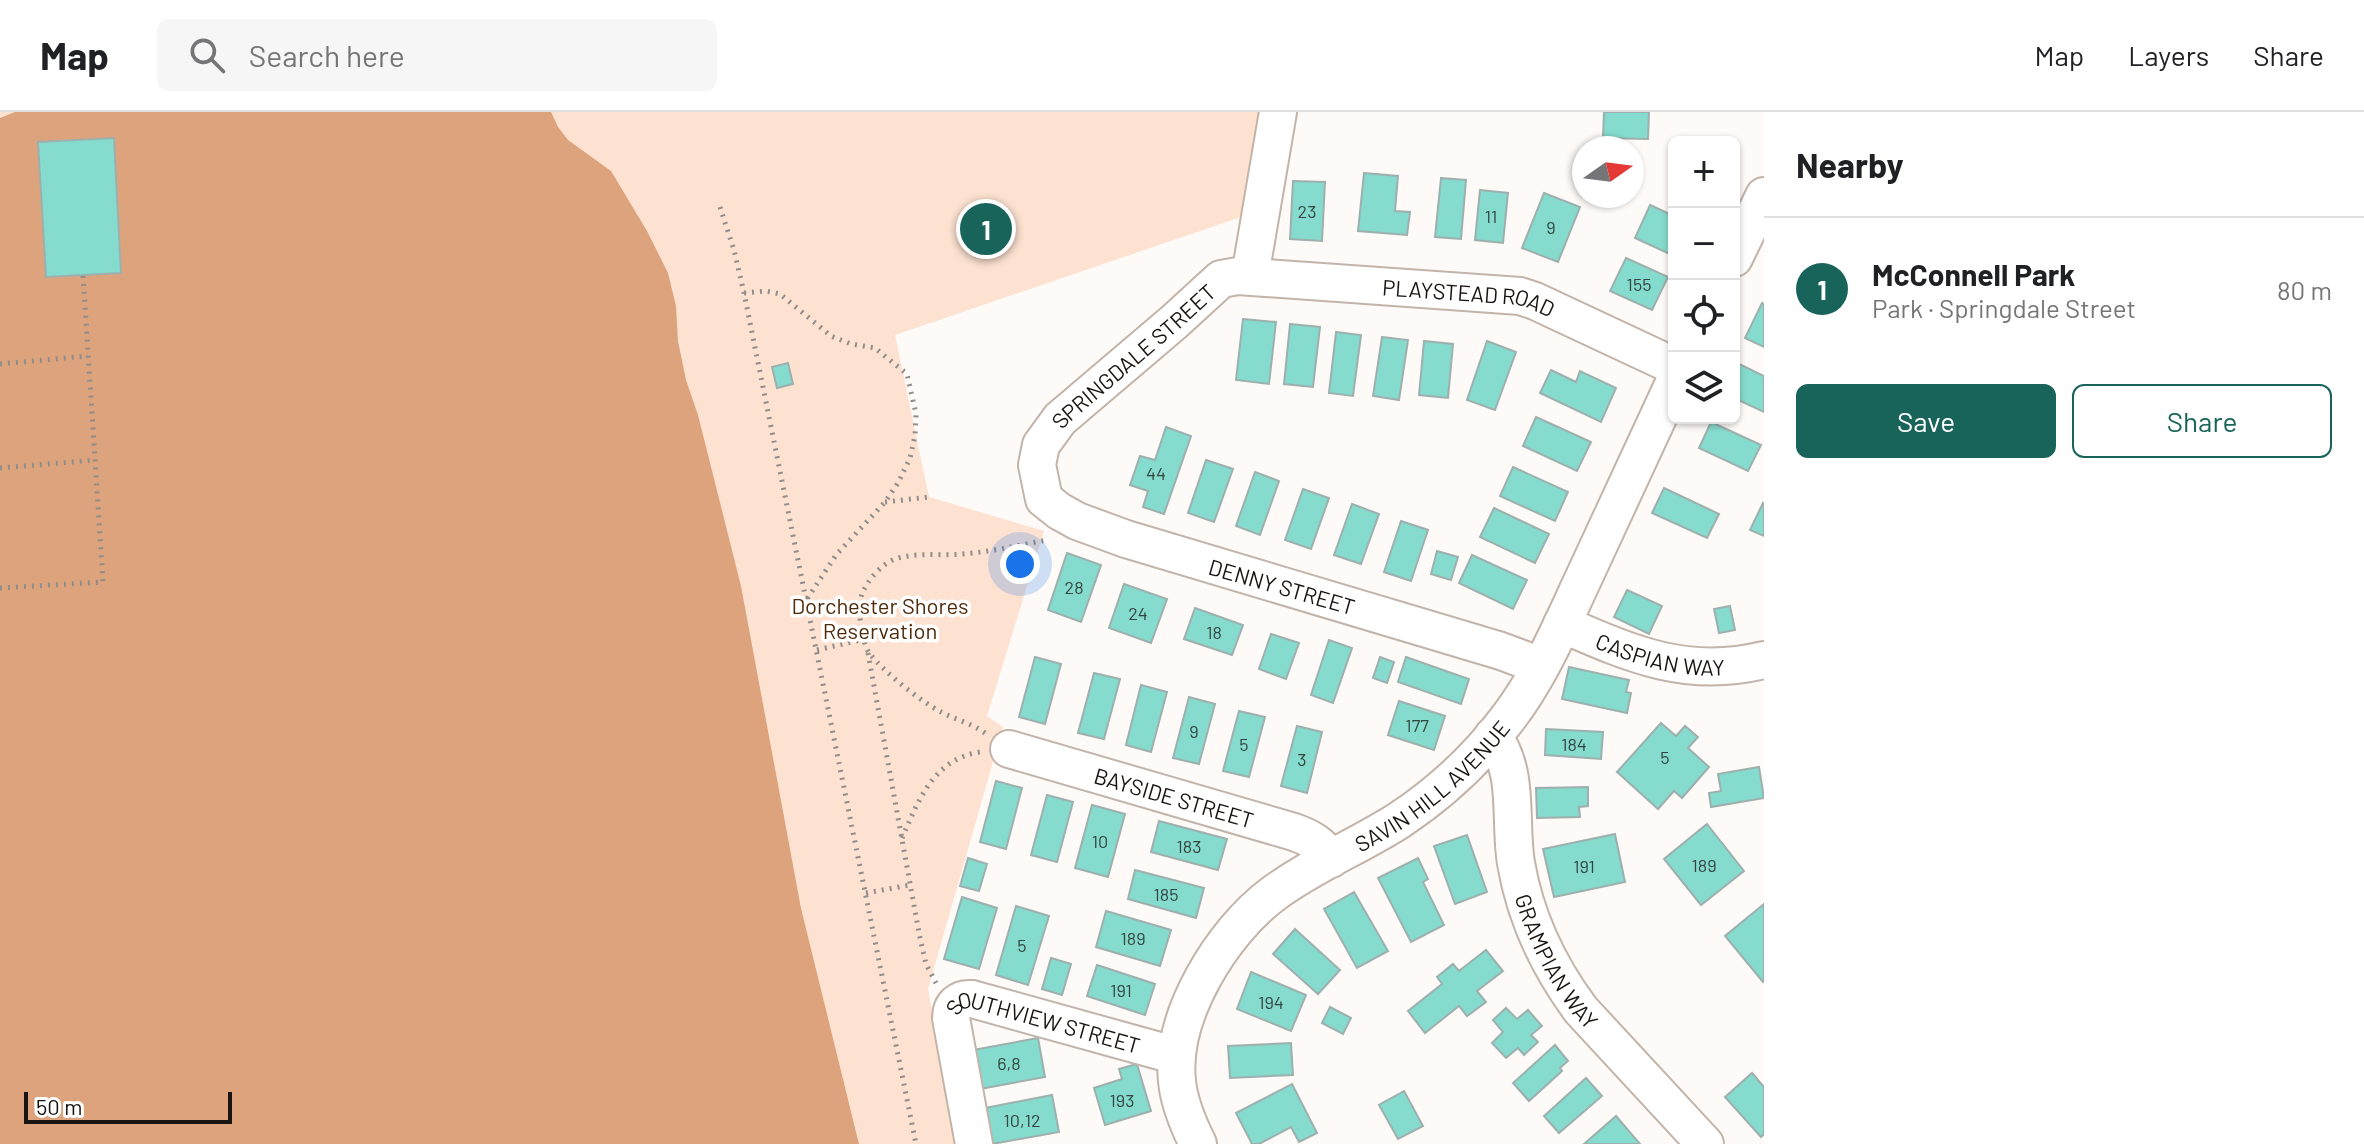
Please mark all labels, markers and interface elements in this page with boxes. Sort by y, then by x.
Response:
search box [157,19,717,91]
text: Map [40,32,109,78]
icon: search [185,33,229,77]
text: Search here [249,37,405,73]
text: Map [2034,38,2084,72]
text: Layers [2128,38,2209,72]
text: Share [2253,38,2324,72]
north arrow [1572,136,1644,208]
map controls [1668,136,1740,424]
button: + [1668,136,1740,208]
text: Nearby [1796,144,1904,185]
pin: 1 [960,199,1012,259]
house number: 23 [1298,200,1316,222]
house number: 11 [1485,205,1497,227]
button: − [1668,208,1740,280]
house number: 9 [1546,216,1556,238]
text: McConnell Park [1872,256,2075,292]
street label: PLAYSTEAD ROAD [1382,273,1559,321]
house number: 155 [1627,273,1651,295]
text: 1 [1817,274,1827,305]
text: 80 m [2277,274,2332,305]
street label: SPRINGDALE STREET [1045,278,1220,433]
button: locate [1668,280,1740,352]
text: Park · Springdale Street [1872,292,2136,323]
button: layers [1668,352,1740,424]
button: Save [1796,384,2056,458]
button: Share [2072,384,2332,458]
house number: 44 [1146,462,1166,484]
your location [1000,544,1040,584]
street label: DENNY STREET [1206,553,1358,619]
house number: 28 [1064,576,1084,598]
park label: Dorchester Shores Reservation [791,592,969,643]
house number: 24 [1128,602,1148,624]
house number: 18 [1206,621,1222,643]
street label: CASPIAN WAY [1592,627,1725,680]
house number: 177 [1405,714,1429,736]
street label: SAVIN HILL AVENUE [1350,715,1514,856]
house number: 9 [1189,720,1199,742]
house number: 5 [1239,733,1249,755]
house number: 184 [1561,733,1587,755]
house number: 5 [1660,746,1670,768]
house number: 3 [1297,748,1307,770]
street label: BAYSIDE STREET [1091,762,1257,833]
house number: 10 [1092,830,1108,852]
house number: 183 [1177,835,1201,857]
house number: 189 [1691,854,1717,876]
house number: 191 [1573,855,1595,877]
house number: 185 [1154,883,1178,905]
street label: GRAMPIAN WAY [1511,891,1604,1033]
house number: 189 [1120,927,1146,949]
house number: 5 [1017,934,1027,956]
house number: 191 [1110,979,1132,1001]
street label: SOUTHVIEW STREET [939,985,1143,1058]
house number: 194 [1258,991,1284,1013]
house number: 6,8 [997,1052,1021,1074]
scale bar [24,1088,232,1124]
house number: 193 [1110,1089,1134,1111]
text: 50 m [36,1093,82,1119]
house number: 10,12 [1003,1109,1041,1131]

